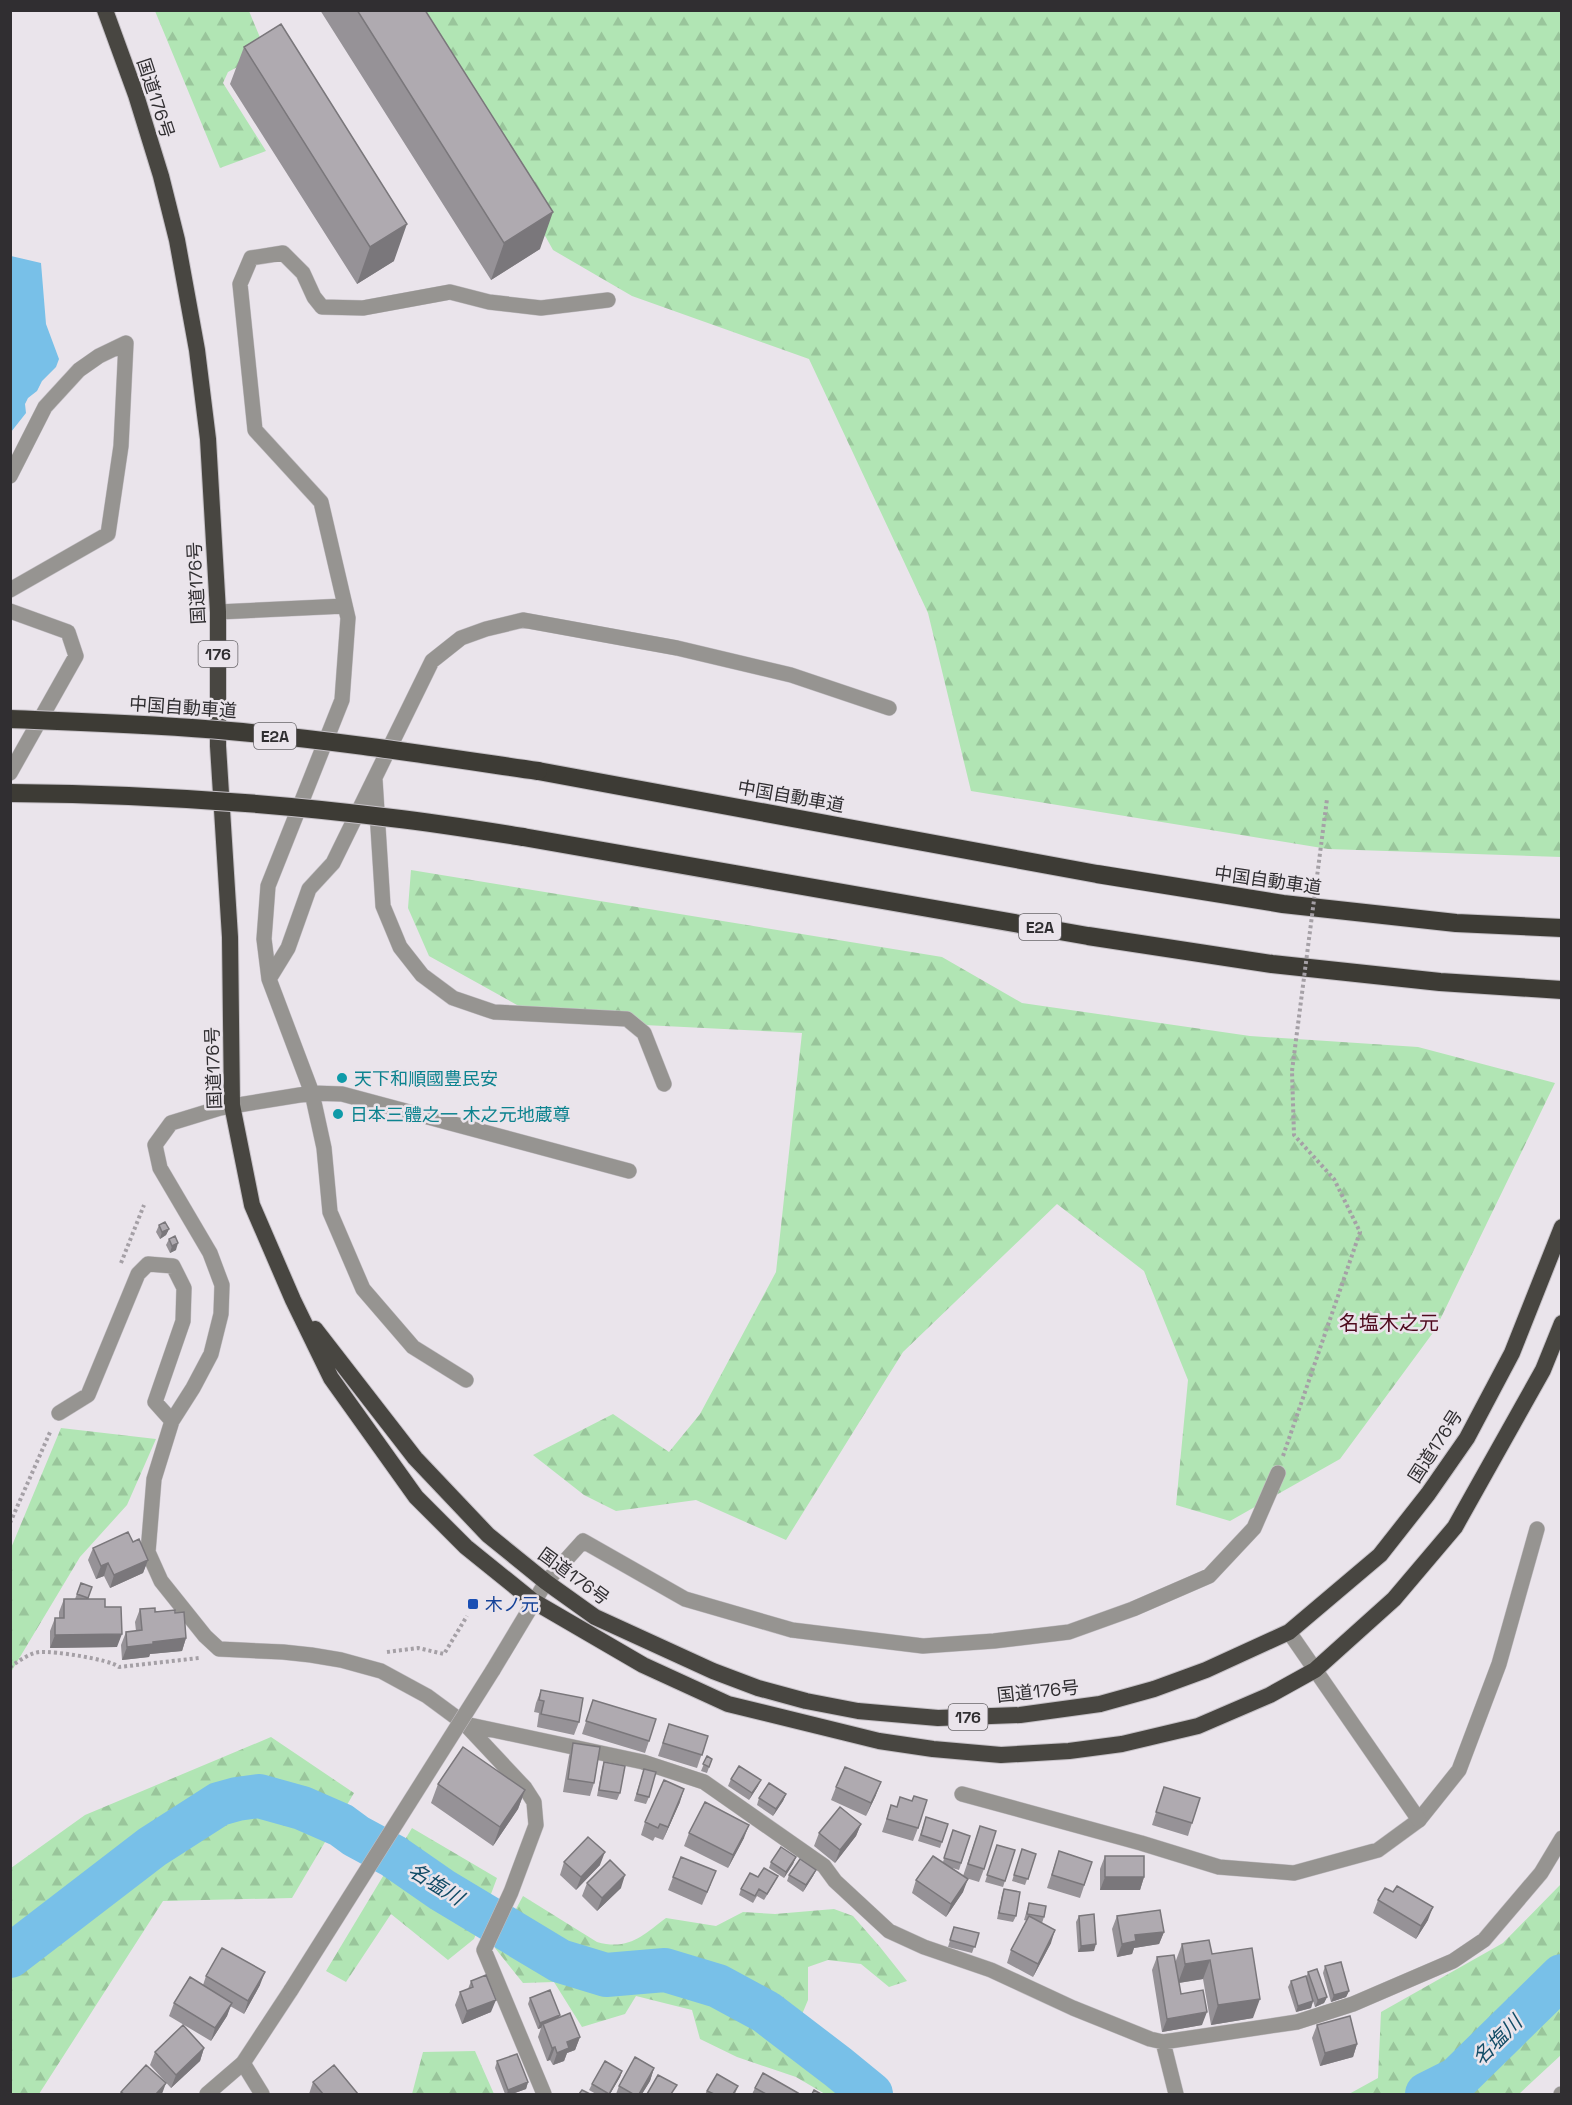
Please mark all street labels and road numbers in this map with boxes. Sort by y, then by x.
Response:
street label: 国道176号 [132,55,180,141]
street label: 国道176号 [182,541,210,625]
road number: 176 [198,641,238,667]
street label: 中国自動車道 [128,692,238,722]
road number: E2A [254,723,296,749]
street label: 中国自動車道 [736,775,846,817]
street label: 中国自動車道 [1213,861,1323,899]
road number: E2A [1019,914,1061,940]
street label: 国道176号 [200,1026,226,1110]
street label: 国道176号 [1403,1405,1467,1487]
street label: 国道176号 [534,1542,614,1610]
street label: 国道176号 [996,1675,1080,1707]
road number: 176 [948,1704,988,1730]

